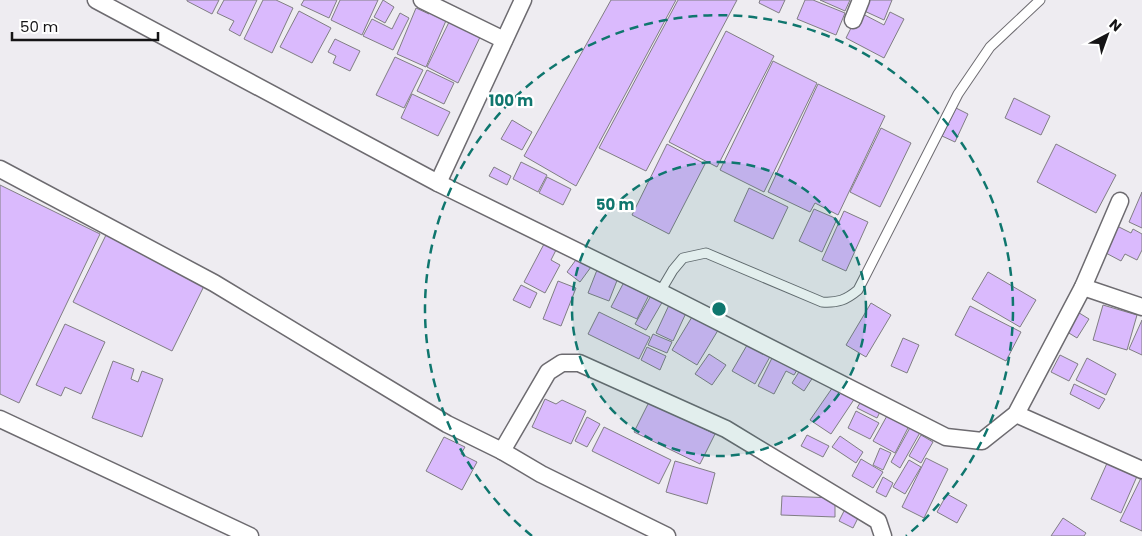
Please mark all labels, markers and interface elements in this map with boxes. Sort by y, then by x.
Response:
scale bar [12,10,159,42]
north arrow [1082,10,1132,60]
text: N [1105,14,1126,36]
text: 50 m [20,16,58,37]
text: 100 m [489,90,533,111]
text: 50 m [596,194,634,215]
centre of rings [710,300,728,318]

